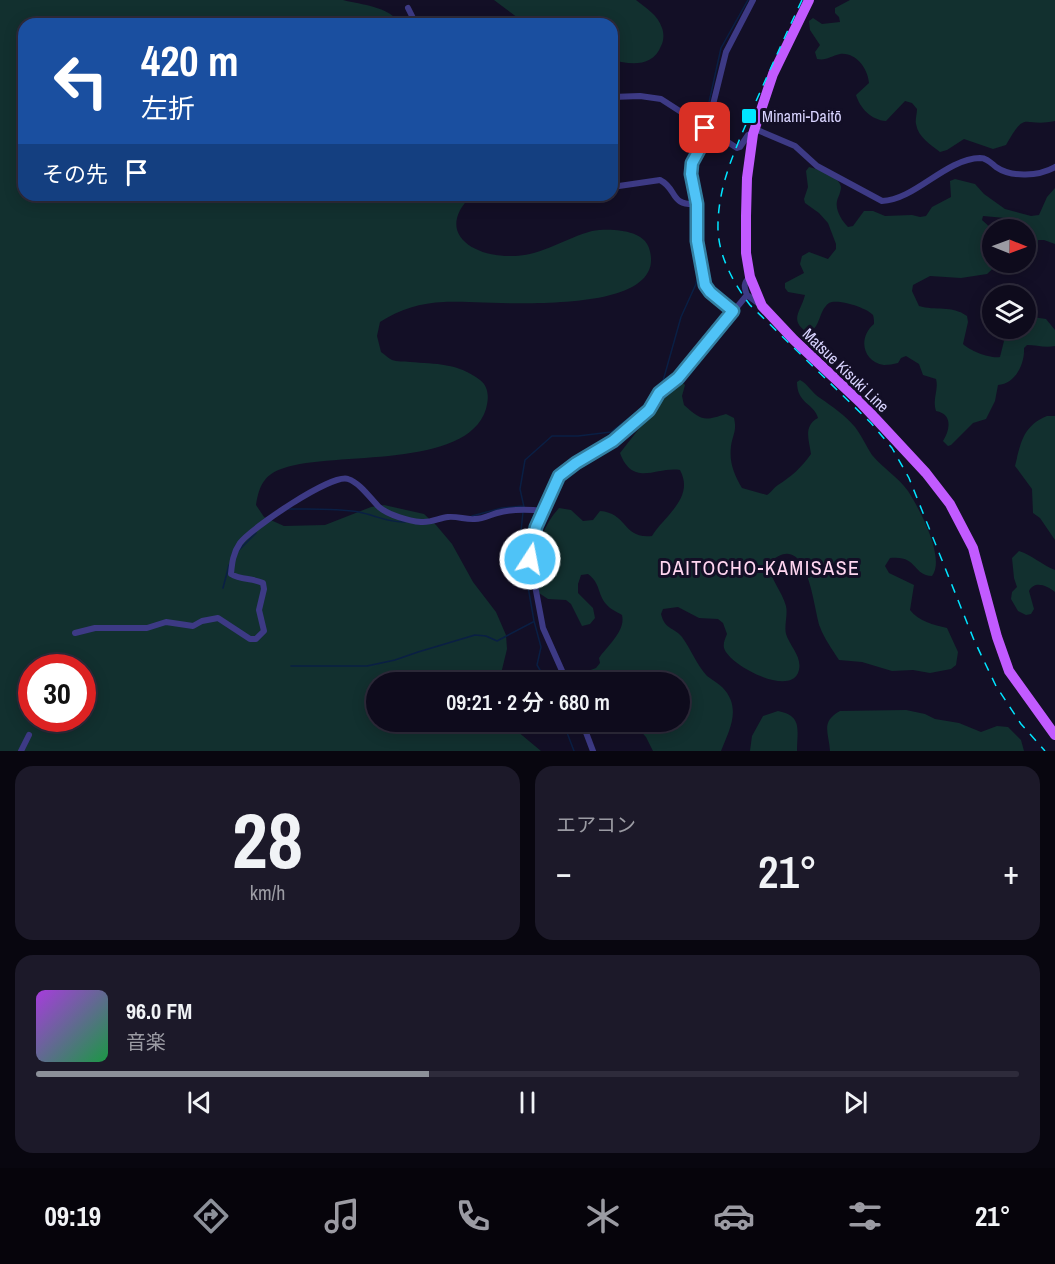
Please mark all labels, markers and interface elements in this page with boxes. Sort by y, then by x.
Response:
text: 420 m [141,33,239,89]
icon: left [42,42,120,120]
text: 左折 [141,90,195,126]
pin [679,102,730,153]
place label: Minami-Daitō [762,105,841,127]
marker: Minami-Daitō [740,107,758,125]
icon: arrive [688,111,721,144]
icon: arrive [120,156,153,189]
text: その先 [42,159,108,189]
north arrow [982,219,1036,273]
map controls [982,219,1036,339]
button: layers [982,285,1036,339]
street label: Matsue Kisuki Line [798,323,894,417]
position arrow [498,527,562,591]
district label: DAITOCHO-KAMISASE [659,554,861,581]
speed limit sign: 30 [18,654,96,732]
text: 09:21 · 2 分 · 680 m [446,687,610,717]
text: 28 [232,787,303,892]
text: エアコン [556,811,636,838]
text: 21° [758,841,817,902]
text: − [556,850,572,894]
text: + [1003,850,1019,894]
text: km/h [250,879,285,906]
text: 96.0 FM [126,996,192,1026]
text: 音楽 [126,1028,166,1055]
icon: previous [183,1086,216,1119]
icon: pause [511,1086,544,1119]
icon: next [839,1086,872,1119]
icon: directions [190,1195,232,1237]
icon: music [321,1195,363,1237]
icon: phone [452,1195,494,1237]
icon: climate [582,1195,624,1237]
icon: car [713,1195,755,1237]
icon: filters [844,1195,886,1237]
text: 09:19 [44,1198,101,1234]
text: 21° [975,1198,1011,1234]

